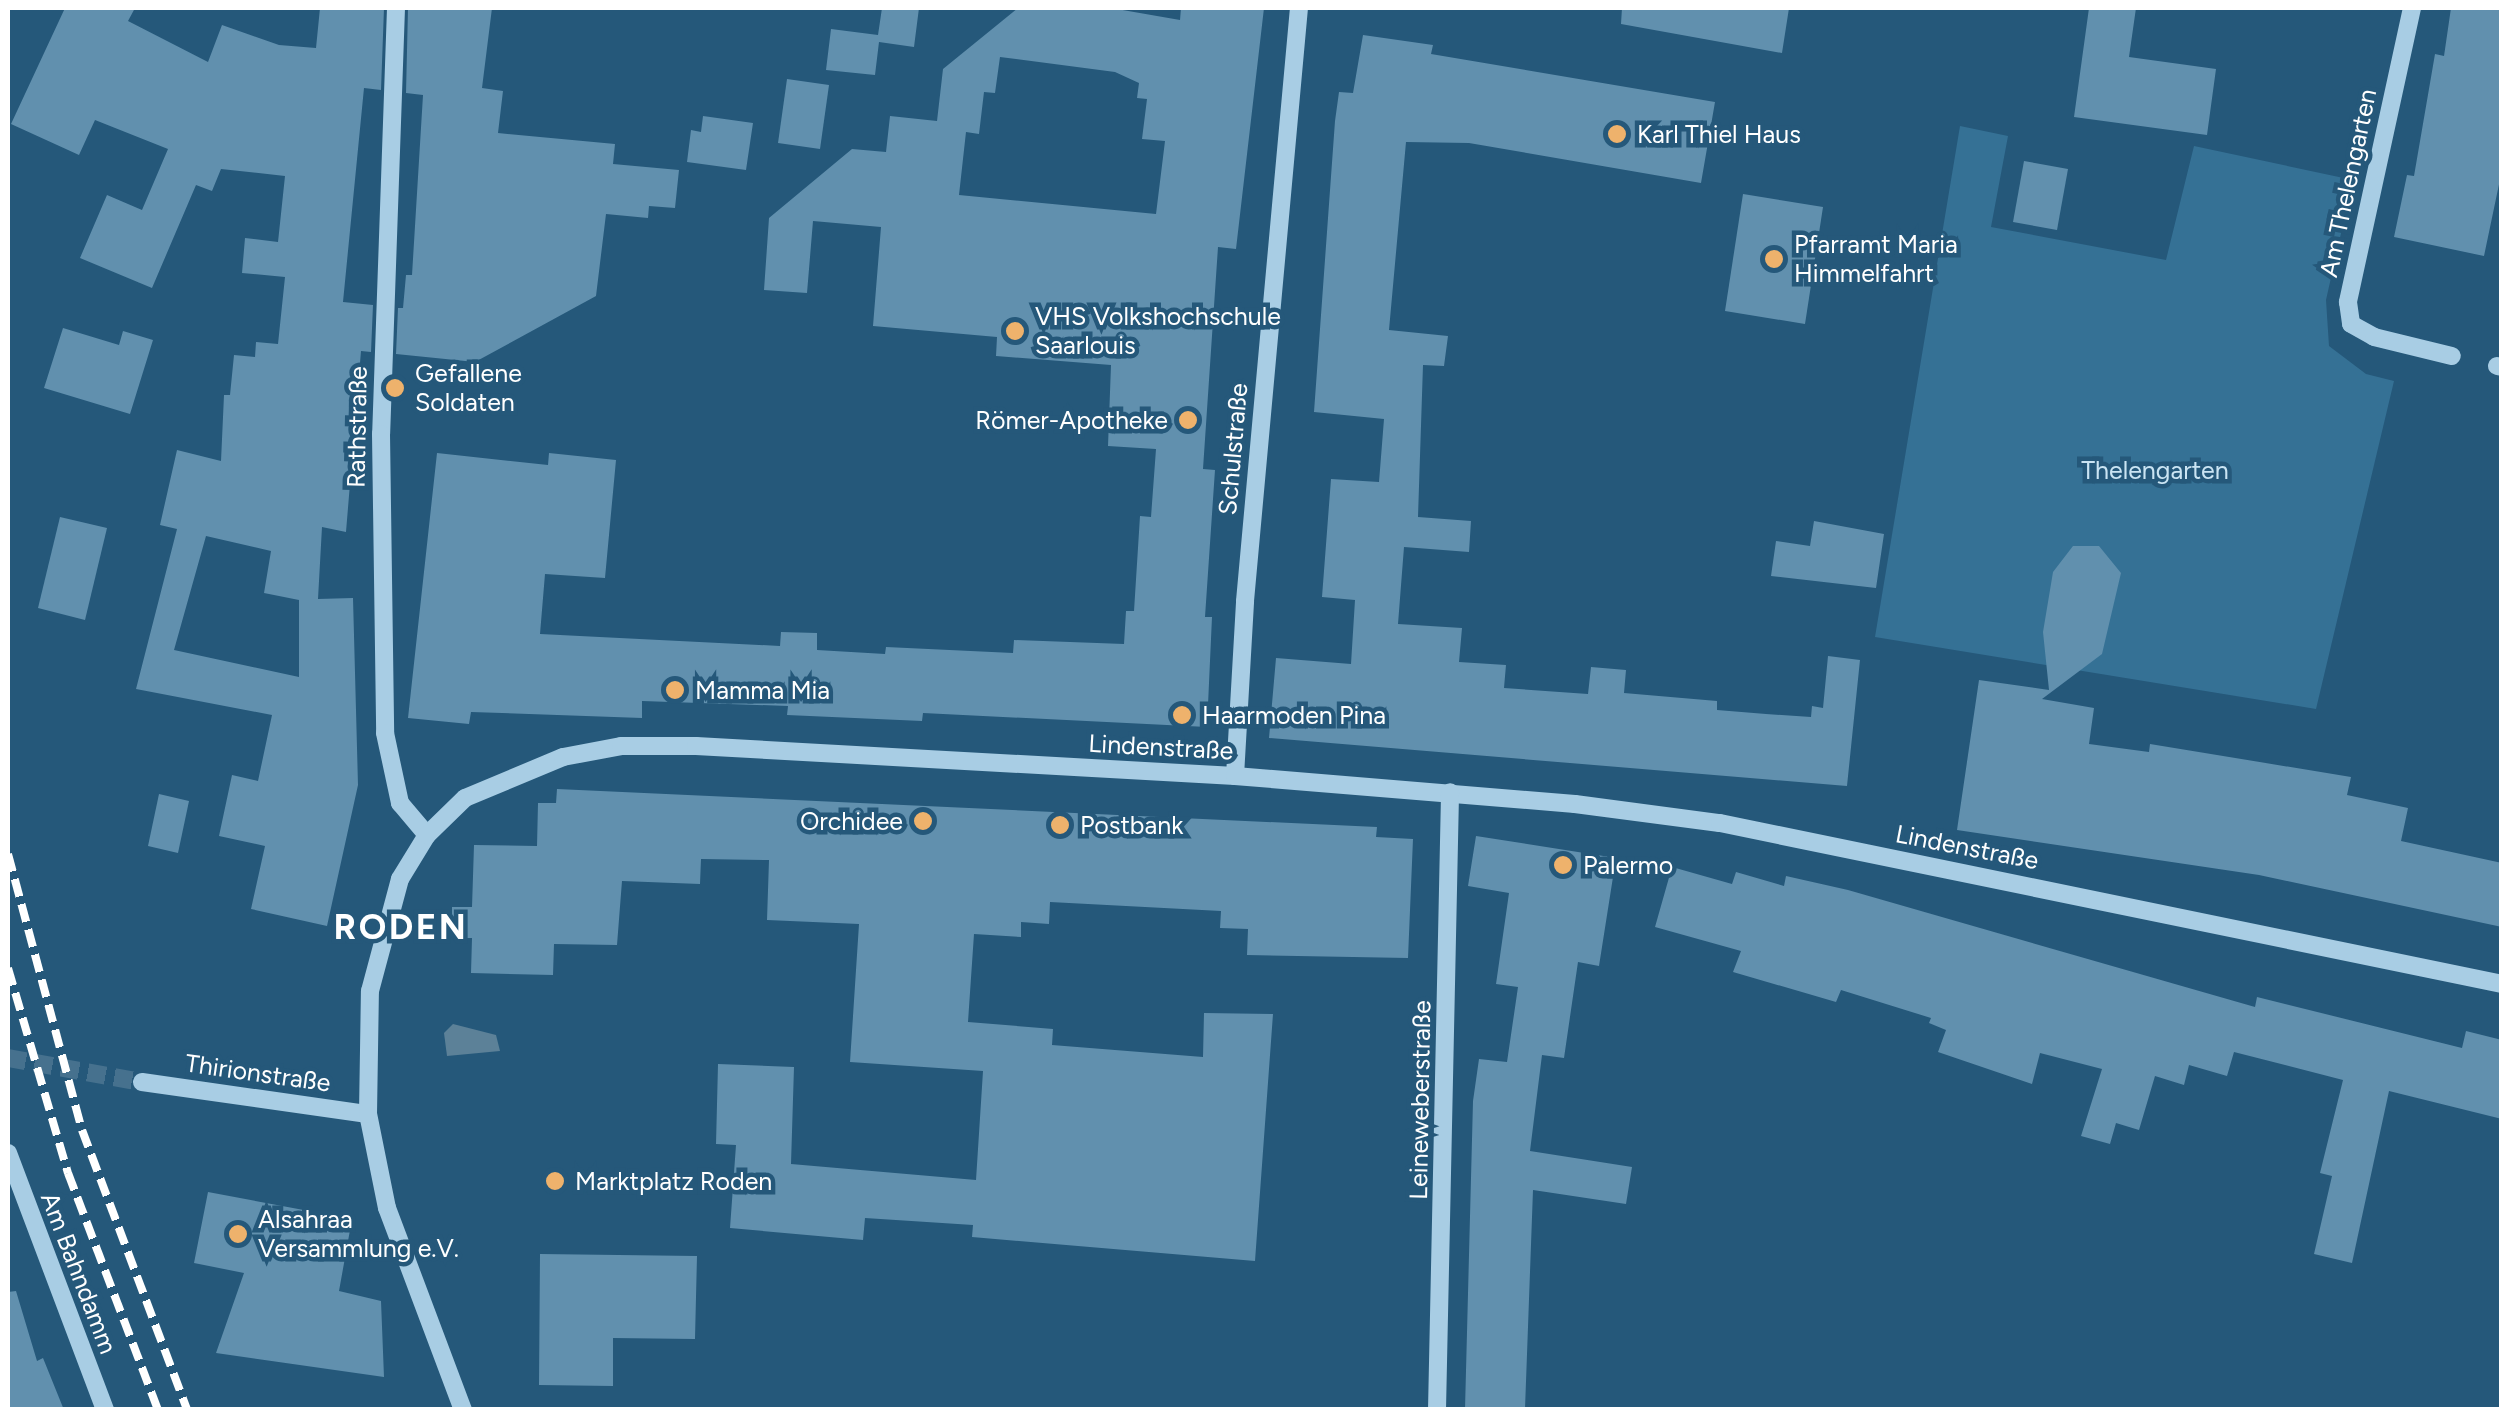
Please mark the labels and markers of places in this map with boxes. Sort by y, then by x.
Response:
place label: Karl Thiel Haus [1637,119,1801,149]
marker: Karl Thiel Haus [1606,123,1628,145]
place label: Pfarramt Maria Himmelfahrt [1794,230,1958,289]
marker: Pfarramt Maria Himmelfahrt [1763,248,1785,270]
place label: VHS Volkshochschule Saarlouis [1035,302,1281,361]
marker: VHS Volkshochschule Saarlouis [1004,320,1026,342]
place label: Gefallene Soldaten [415,359,522,418]
marker: Gefallene Soldaten [384,377,406,399]
place label: Römer-Apotheke [975,405,1168,435]
marker: Römer-Apotheke [1177,409,1199,431]
place label: Mamma Mia [695,675,830,705]
marker: Mamma Mia [664,679,686,701]
place label: Haarmoden Pina [1202,700,1386,730]
marker: Haarmoden Pina [1171,704,1193,726]
place label: Orchidee [800,806,903,836]
marker: Orchidee [912,810,934,832]
place label: Postbank [1080,810,1183,840]
marker: Postbank [1049,814,1071,836]
place label: Palermo [1583,850,1673,880]
marker: Palermo [1552,854,1574,876]
place label: Marktplatz Roden [575,1166,772,1196]
marker: Marktplatz Roden [544,1170,566,1192]
place label: Alsahraa Versammlung e.V. [258,1205,459,1264]
marker: Alsahraa Versammlung e.V. [227,1223,249,1245]

